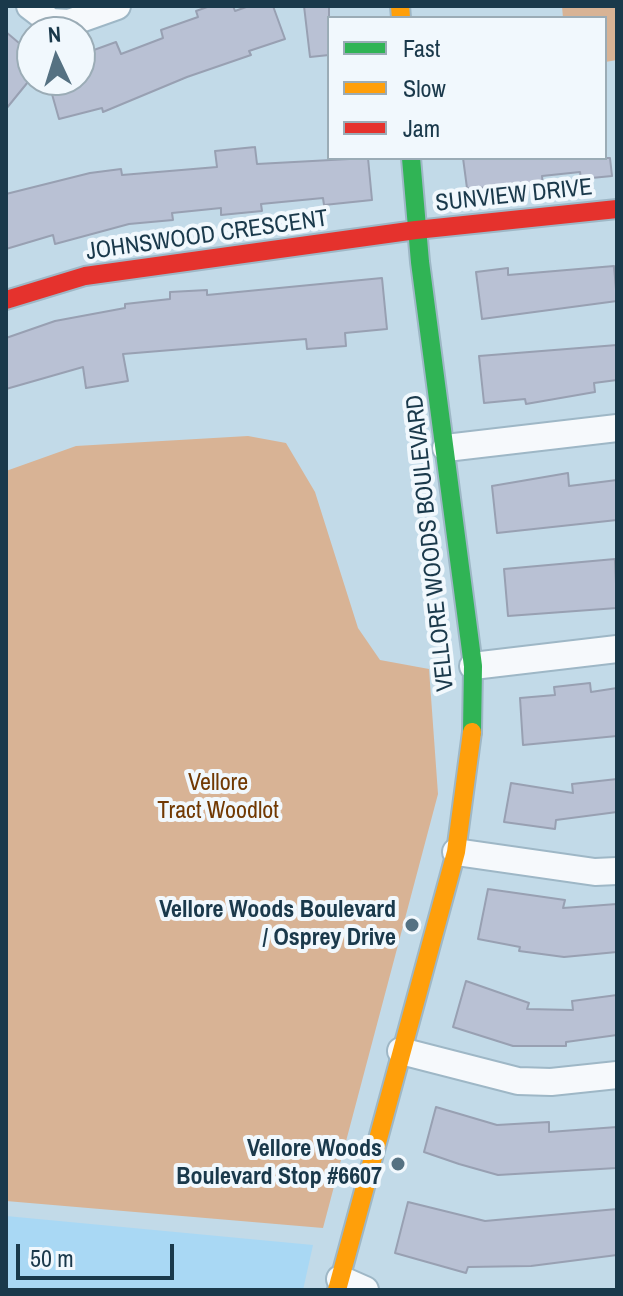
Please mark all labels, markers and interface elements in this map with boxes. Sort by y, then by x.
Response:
north arrow [16,16,96,96]
legend [327,16,607,160]
text: N [47,19,62,49]
text: Fast [403,32,440,64]
text: Slow [403,72,446,104]
text: Jam [403,112,440,144]
street label: SUNVIEW DRIVE [434,173,594,219]
street label: JOHNSWOOD CRESCENT [84,205,330,267]
street label: VELLORE WOODS BOULEVARD [401,393,461,693]
park label: Vellore Tract Woodlot [157,770,279,826]
place label: Vellore Woods Boulevard / Osprey Drive [159,897,396,953]
marker: Vellore Woods Boulevard / Osprey Drive [403,916,421,934]
place label: Vellore Woods Boulevard Stop #6607 [176,1136,382,1192]
marker: Vellore Woods Boulevard Stop #6607 [389,1155,407,1173]
scale bar [20,1228,178,1278]
text: 50 m [30,1242,74,1274]

